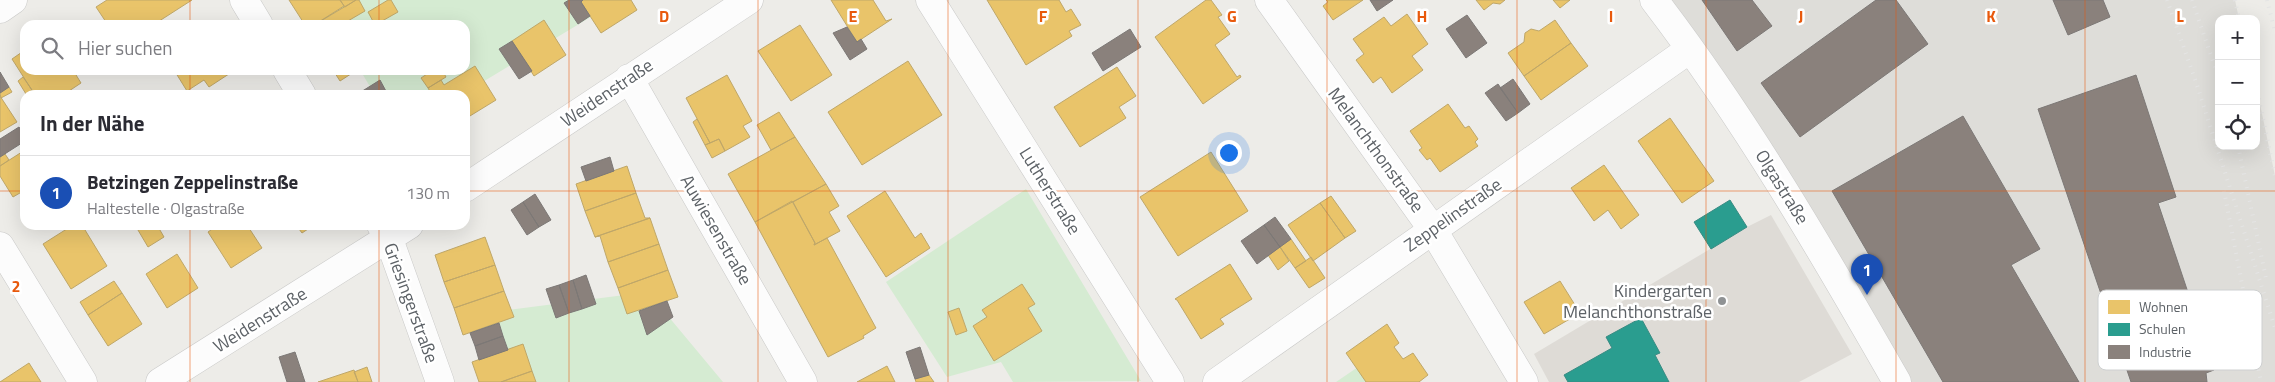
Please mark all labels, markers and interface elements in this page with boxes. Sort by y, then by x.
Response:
text: D [659,4,669,28]
text: E [849,4,858,28]
text: F [1039,4,1048,28]
text: G [1227,4,1237,28]
text: H [1417,4,1427,28]
text: I [1609,4,1613,28]
text: J [1799,4,1803,28]
text: K [1986,4,1996,28]
text: L [2176,4,2184,28]
map controls [2215,15,2260,150]
button: + [2215,15,2260,60]
search box [20,20,470,75]
text: Hier suchen [78,33,173,62]
icon: search [38,34,66,62]
street label: Weidenstraße [555,52,658,133]
button: − [2215,60,2260,105]
street label: Melanchthonstraße [1322,82,1431,218]
button: locate [2215,105,2260,150]
text: In der Nähe [40,107,145,139]
your location [1216,140,1242,166]
street label: Lutherstraße [1013,142,1088,240]
street label: Olgastraße [1749,144,1816,229]
text: Betzingen Zeppelinstraße [87,167,298,196]
street label: Auwiesenstraße [674,170,759,290]
street label: Zeppelinstraße [1398,171,1507,258]
text: 1 [52,181,60,205]
text: 130 m [406,181,450,205]
text: Haltestelle · Olgastraße [87,196,245,220]
street label: Griesingerstraße [377,239,446,367]
pin: 1 [1851,254,1883,295]
text: 2 [12,274,20,298]
place label: Kindergarten Melanchthonstraße [1563,277,1712,325]
street label: Weidenstraße [208,280,312,359]
legend [2098,290,2262,370]
marker: Kindergarten Melanchthonstraße [1716,295,1728,307]
text: Wohnen [2139,296,2188,317]
text: Schulen [2139,318,2185,339]
text: Industrie [2139,341,2191,362]

